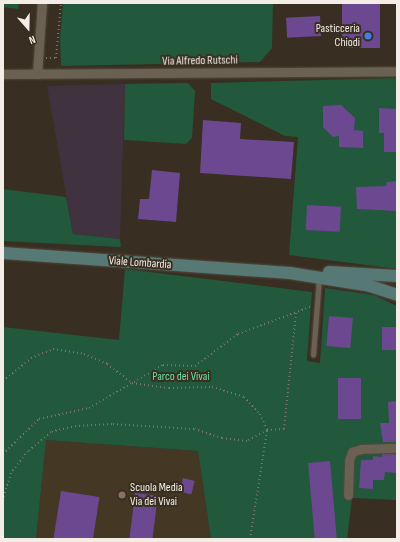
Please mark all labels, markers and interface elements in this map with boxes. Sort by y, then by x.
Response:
north arrow [8,8,48,48]
place label: Pasticceria Chiodi [316,22,360,50]
marker: Pasticceria Chiodi [363,31,373,41]
text: N [27,33,37,47]
street label: Via Alfredo Rutschi [162,53,238,69]
street label: Viale Lombardia [108,254,172,272]
park label: Parco dei Vivai [152,370,210,384]
place label: Scuola Media Via dei Vivai [130,481,182,509]
marker: Scuola Media Via dei Vivai [117,490,127,500]

